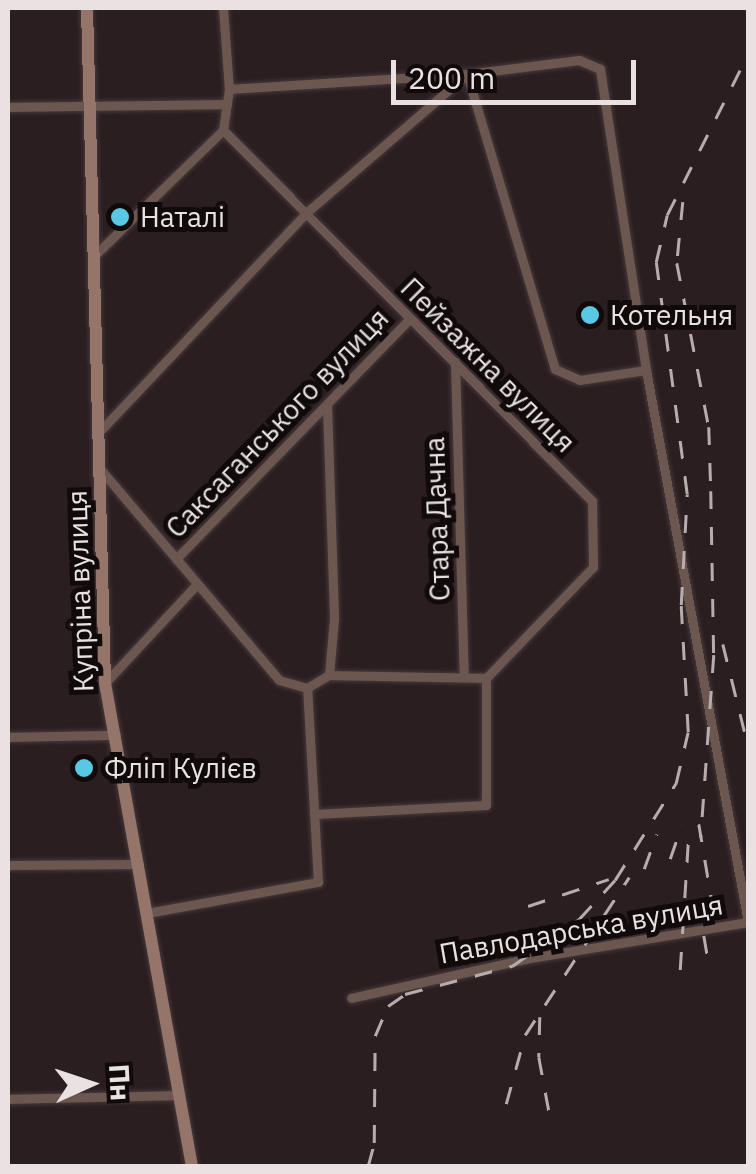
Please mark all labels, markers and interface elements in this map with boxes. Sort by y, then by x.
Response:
scale bar [396,40,641,102]
text: 200 m [408,58,495,97]
place label: Наталі [140,200,225,234]
marker: Наталі [109,206,131,228]
street label: Пейзажна вулиця [394,271,582,459]
place label: Котельня [610,298,733,332]
street label: Саксаганського вулиця [159,301,395,545]
marker: Котельня [579,304,601,326]
street label: Стара Дачна [417,436,457,602]
street label: Купріна вулиця [60,489,100,693]
place label: Фліп Кулієв [104,751,257,785]
marker: Фліп Кулієв [73,757,95,779]
street label: Павлодарська вулиця [437,887,725,971]
north arrow [40,1034,140,1134]
text: Пн [101,1063,140,1102]

